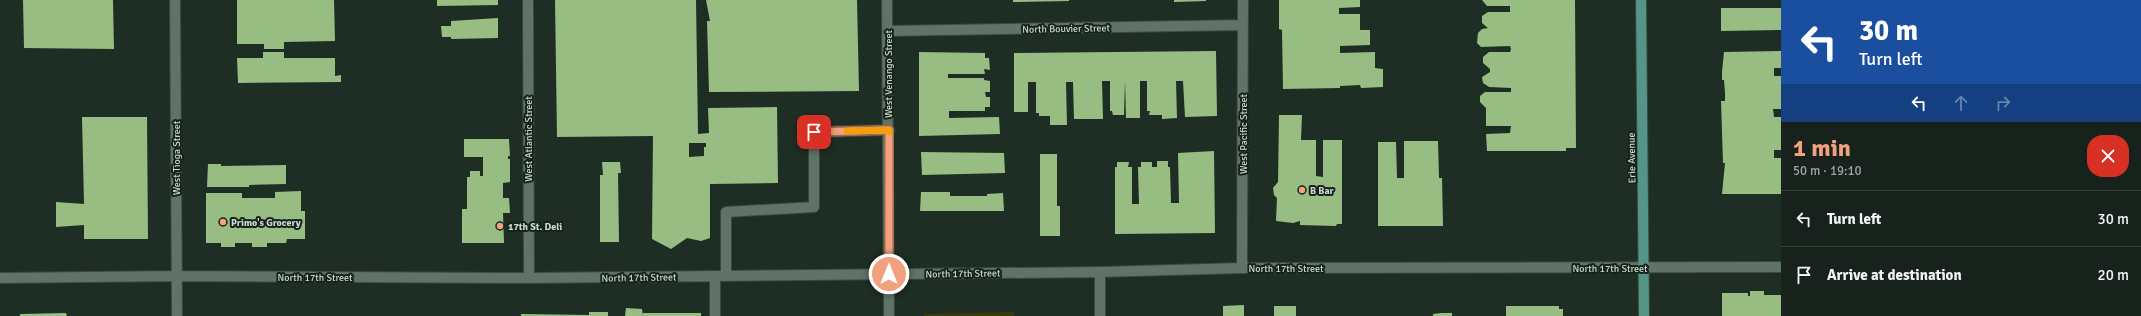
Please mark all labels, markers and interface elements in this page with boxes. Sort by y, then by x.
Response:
text: 30 m [1859,14,1918,48]
icon: left [1793,16,1845,68]
street label: North Bouvier Street [1022,22,1111,36]
street label: West Venango Street [883,29,895,118]
text: Turn left [1859,48,1922,70]
icon: left [1908,92,1930,114]
icon: ahead [1950,92,1972,114]
icon: right [1992,92,2014,114]
street label: West Pacific Street [1238,94,1250,174]
street label: West Atlantic Street [523,96,535,182]
pin [797,115,831,149]
street label: West Tioga Street [171,120,183,195]
icon: arrive [803,121,825,143]
street label: Erie Avenue [1626,133,1638,183]
text: 1 min [1793,133,1851,163]
button: close [2087,135,2129,177]
text: 50 m · 19:10 [1793,163,1862,179]
marker: B Bar [1297,185,1307,195]
place label: B Bar [1310,185,1334,197]
icon: left [1793,208,1815,230]
text: Turn left [1827,210,1881,228]
text: 30 m [2098,210,2129,228]
marker: Primo's Grocery [218,217,228,227]
place label: Primo's Grocery [231,217,301,229]
marker: 17th St. Deli [495,221,505,231]
place label: 17th St. Deli [508,221,562,233]
position arrow [868,253,910,295]
street label: North 17th Street [1248,263,1324,275]
street label: North 17th Street [1572,263,1648,275]
icon: arrive [1793,264,1815,286]
text: Arrive at destination [1827,266,1962,284]
text: 20 m [2098,266,2129,284]
street label: North 17th Street [925,267,1001,281]
street label: North 17th Street [601,271,677,285]
street label: North 17th Street [277,272,353,284]

